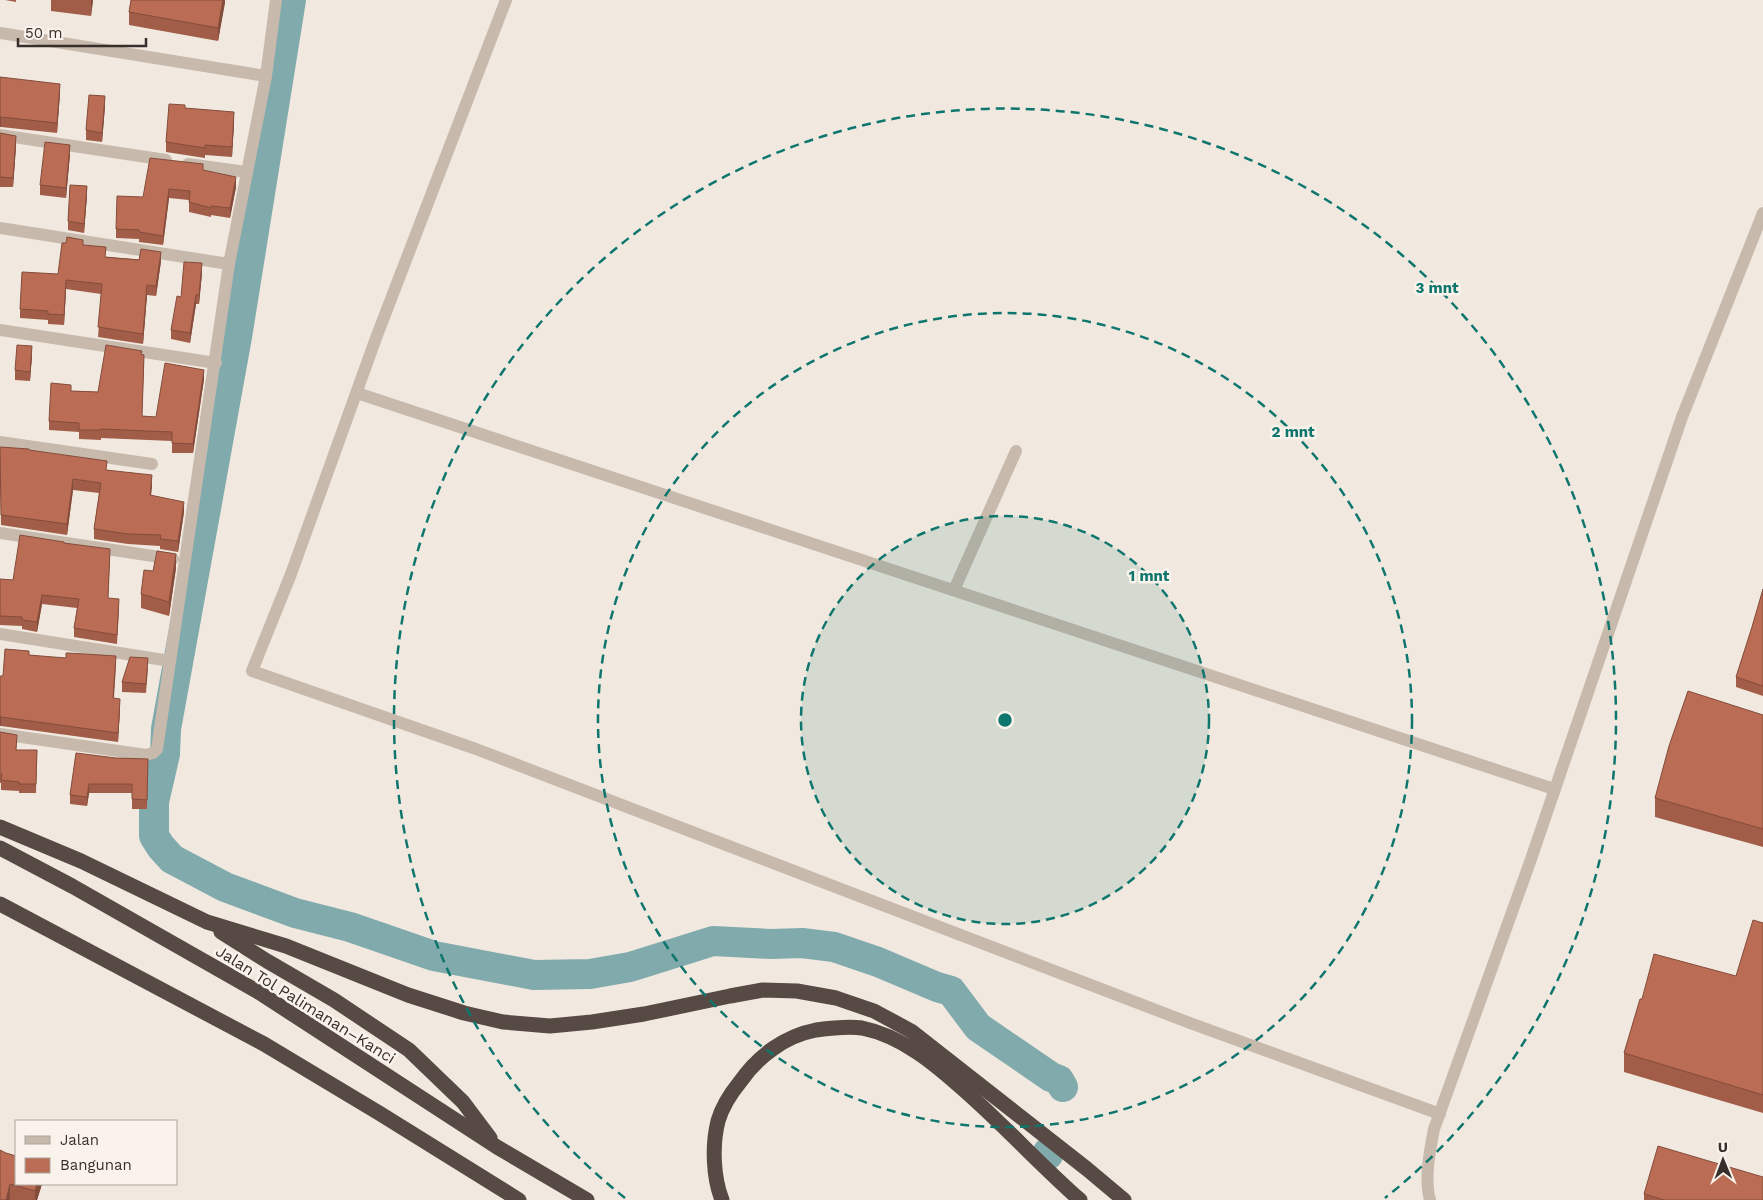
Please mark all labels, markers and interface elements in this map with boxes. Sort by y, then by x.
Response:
scale bar [18,15,145,47]
text: 50 m [25,24,62,42]
text: 3 mnt [1415,279,1459,297]
text: 2 mnt [1271,423,1315,441]
text: 1 mnt [1129,567,1170,585]
centre of rings [996,711,1014,729]
street label: Jalan Tol Palimanan–Kanci [212,941,399,1068]
legend [15,1120,178,1185]
text: Jalan [60,1131,99,1149]
north arrow [1698,1135,1748,1185]
text: U [1718,1139,1728,1155]
text: Bangunan [60,1156,132,1174]

